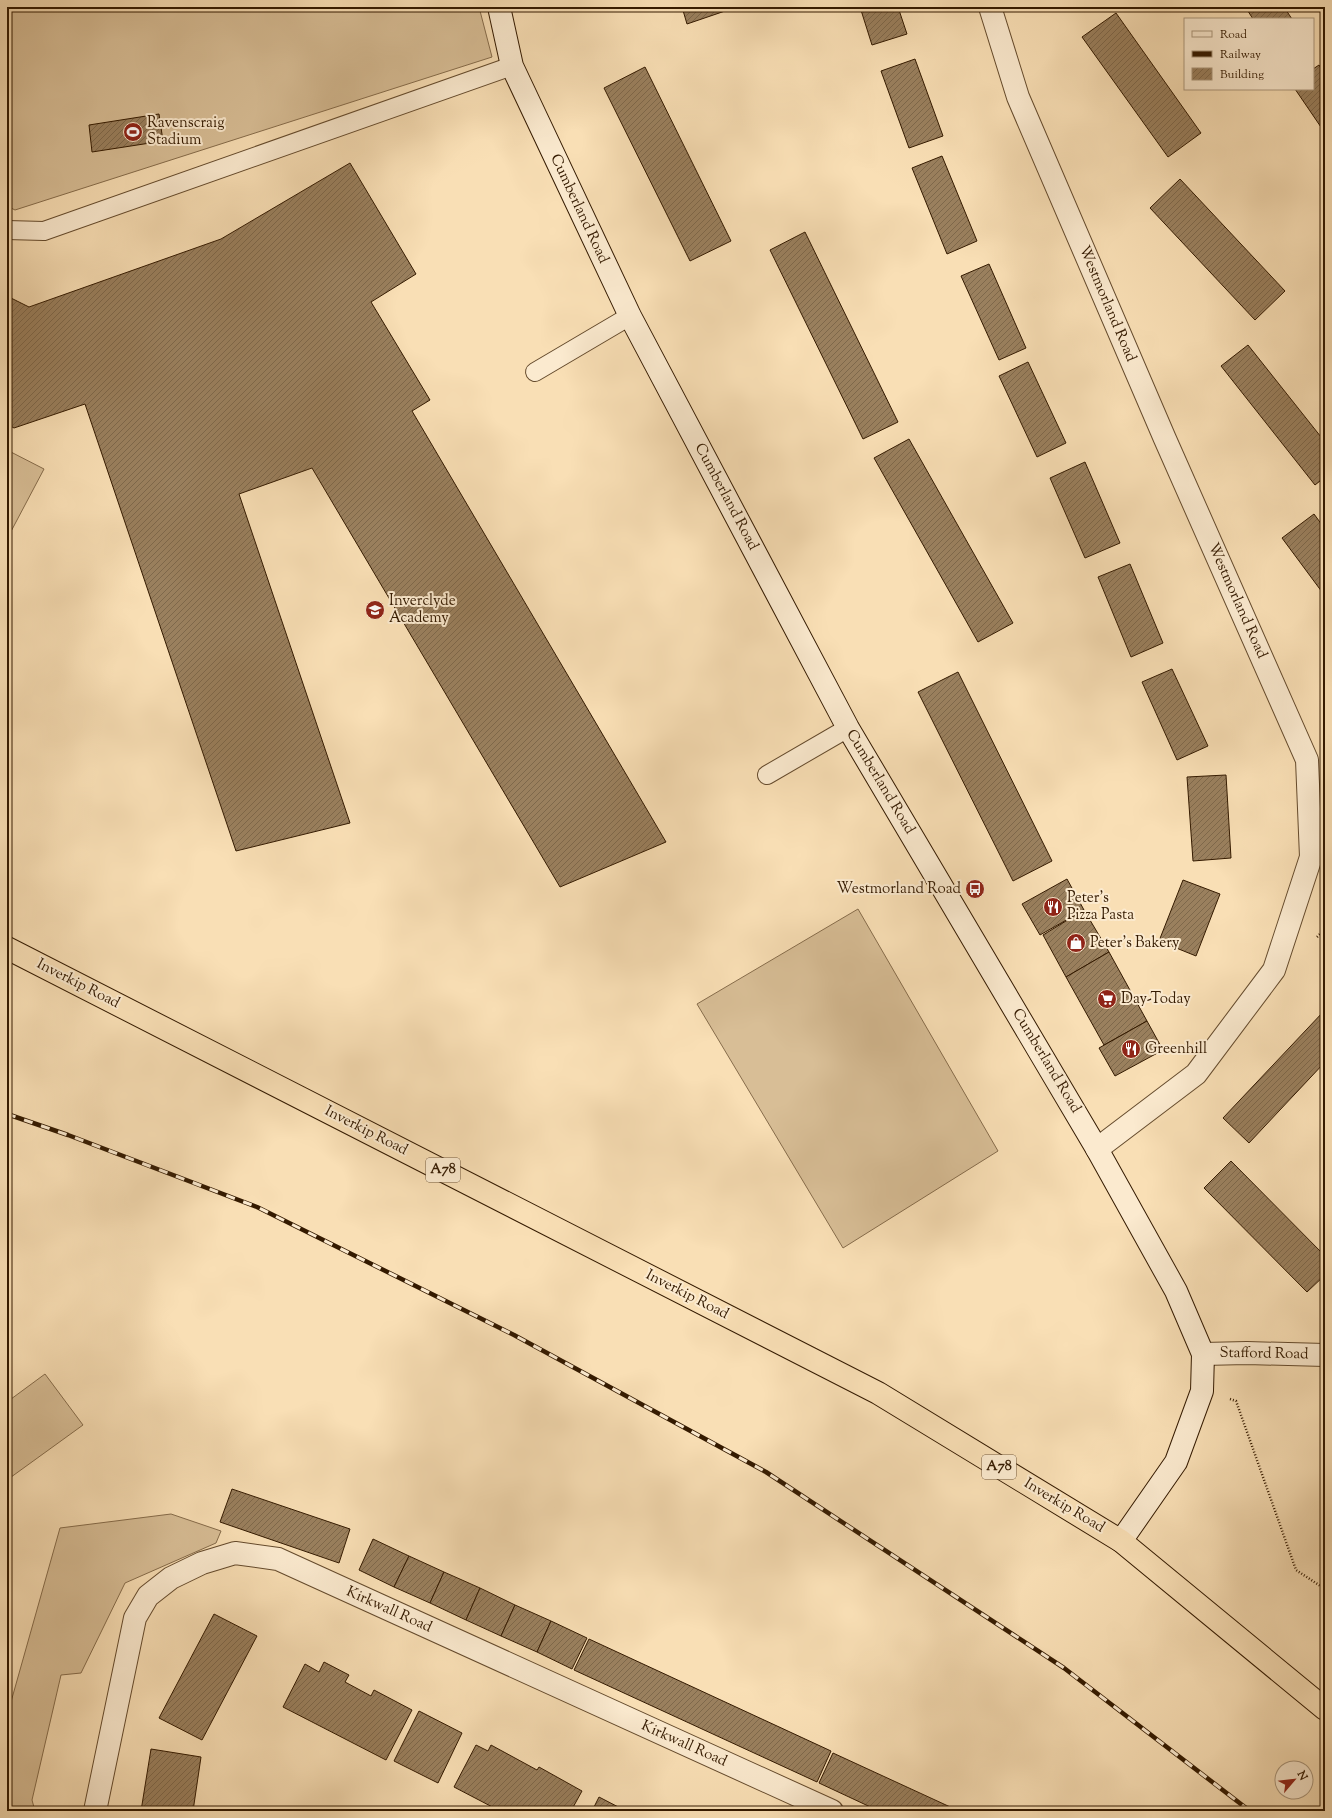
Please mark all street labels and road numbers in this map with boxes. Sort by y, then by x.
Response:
street label: Cumberland Road [544,151,614,268]
street label: Westmorland Road [1073,243,1141,366]
street label: Cumberland Road [689,440,763,555]
street label: Westmorland Road [1202,540,1272,663]
street label: Cumberland Road [840,726,920,839]
street label: Inverkip Road [33,954,124,1014]
street label: Cumberland Road [1006,1005,1086,1118]
street label: Inverkip Road [321,1101,412,1161]
road number: A78 [426,1158,460,1182]
street label: Inverkip Road [642,1265,733,1325]
street label: Stafford Road [1219,1343,1309,1365]
road number: A78 [982,1455,1016,1479]
street label: Inverkip Road [1020,1474,1109,1539]
street label: Kirkwall Road [343,1582,436,1638]
street label: Kirkwall Road [638,1716,731,1772]

